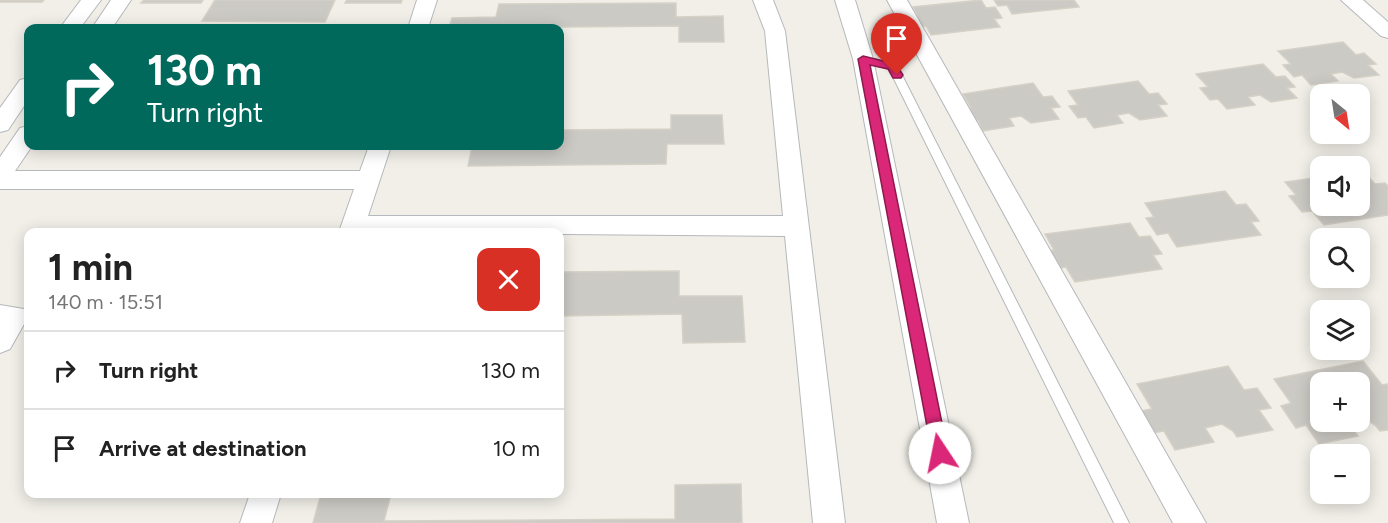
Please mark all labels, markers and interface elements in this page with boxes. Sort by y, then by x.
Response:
pin [871,13,922,75]
icon: arrive [880,22,913,55]
text: 130 m [147,45,262,96]
icon: right [48,48,126,126]
north arrow [1310,84,1370,144]
map controls [1310,84,1370,504]
text: Turn right [147,96,263,129]
button: sound [1310,156,1370,216]
button: search [1310,228,1370,288]
text: 1 min [48,246,133,289]
button: close [477,248,540,311]
text: 140 m · 15:51 [48,290,163,314]
button: layers [1310,300,1370,360]
icon: right [48,354,81,387]
text: Turn right [99,357,198,384]
text: 130 m [481,357,540,384]
button: + [1310,372,1370,432]
position arrow [908,421,972,485]
icon: arrive [48,432,81,465]
text: Arrive at destination [99,435,307,462]
text: 10 m [493,435,540,462]
button: − [1310,444,1370,504]

